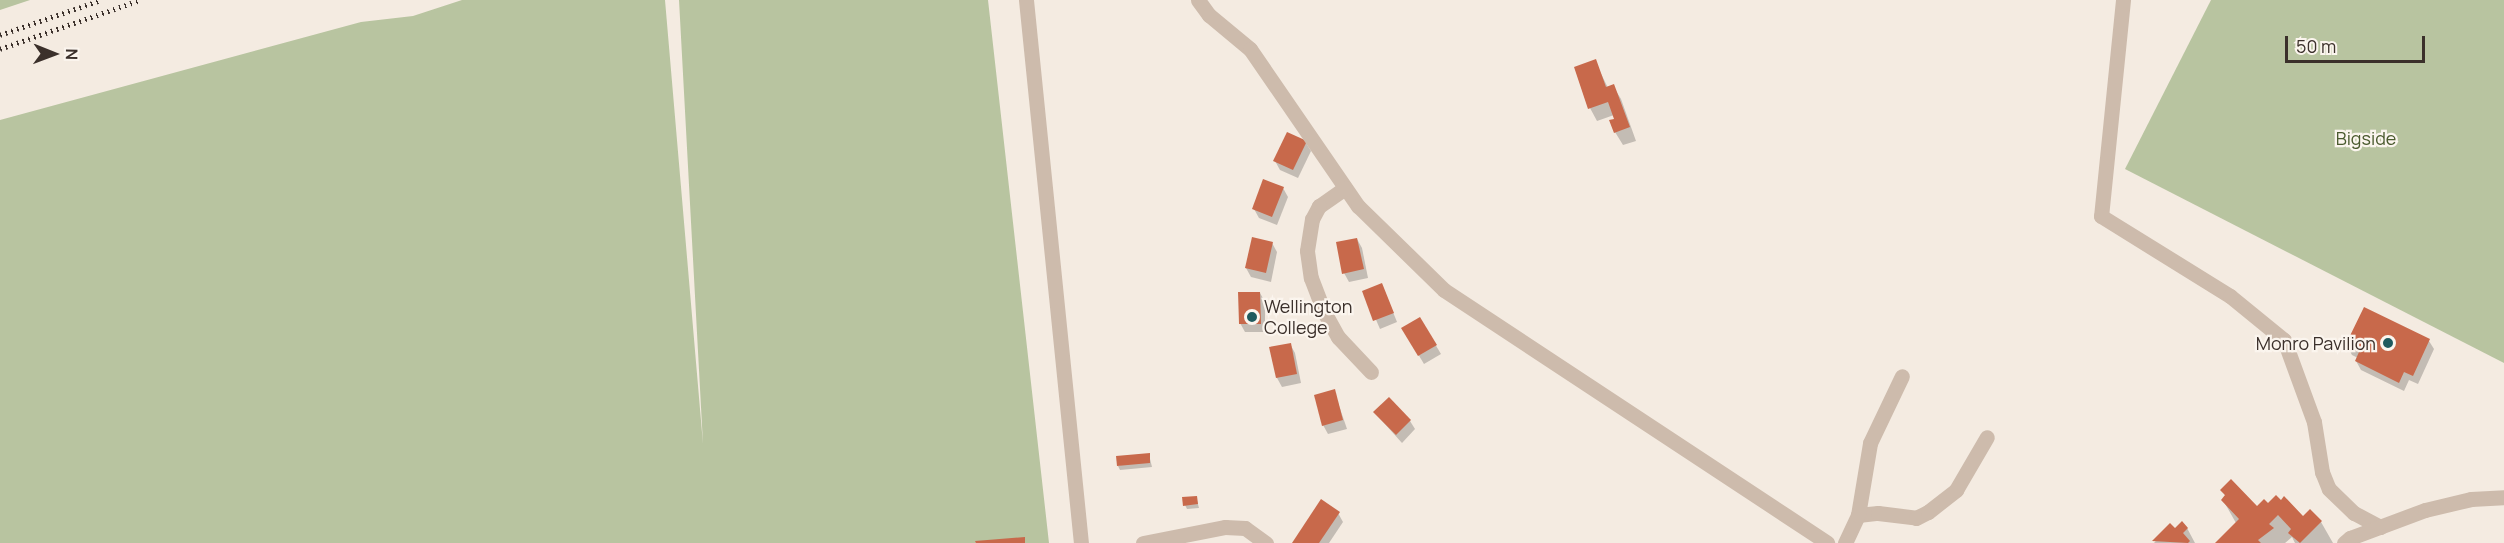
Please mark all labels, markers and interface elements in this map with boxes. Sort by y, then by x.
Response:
north arrow [24,24,84,84]
scale bar [2288,24,2428,62]
text: 50 m [2296,34,2336,58]
text: N [61,48,83,60]
park label: Bigside [2336,127,2396,149]
place label: Wellington College [1264,296,1352,338]
marker: Wellington College [1245,310,1259,324]
place label: Monro Pavilion [2256,332,2376,354]
marker: Monro Pavilion [2381,336,2395,350]

